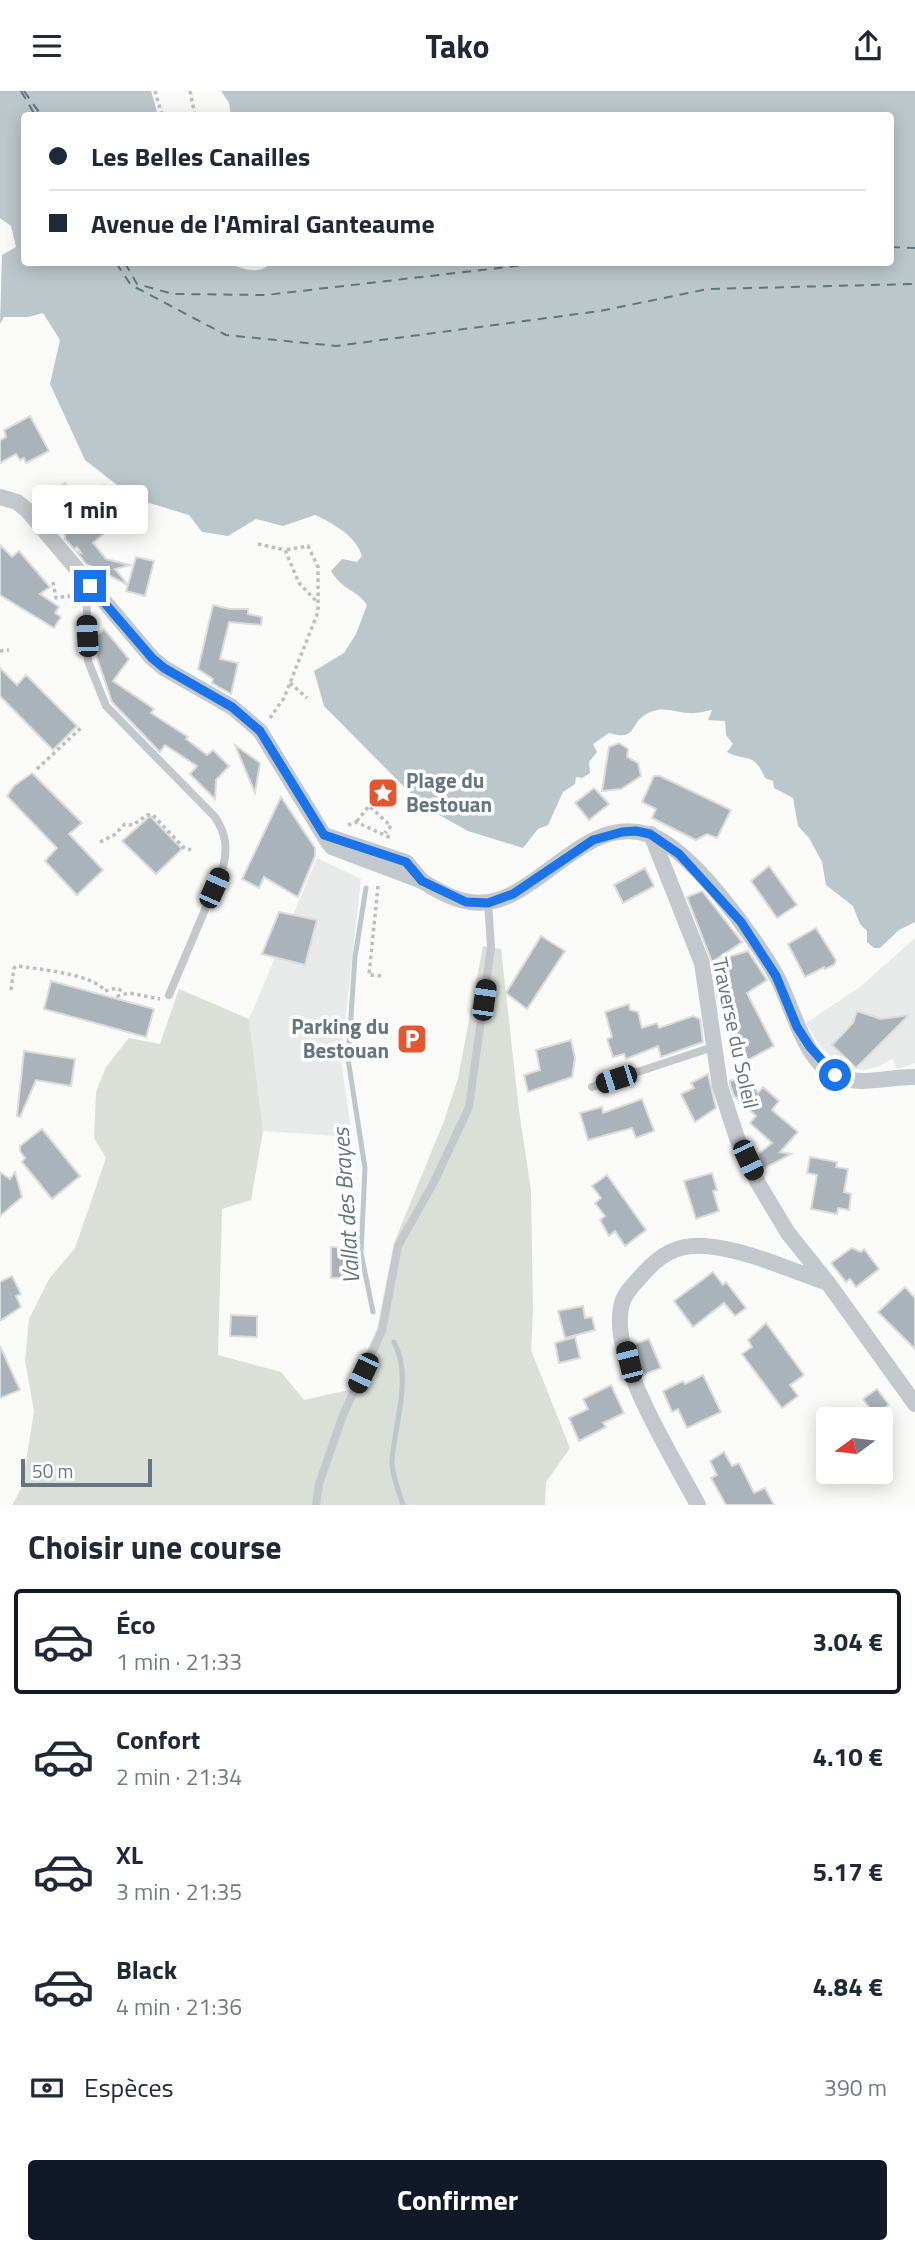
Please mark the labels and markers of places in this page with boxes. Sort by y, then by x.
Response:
place label: Plage du Bestouan [406,764,492,820]
place icon: Plage du Bestouan [366,776,400,810]
place label: Parking du Bestouan [291,1010,389,1066]
parking icon: Parking du Bestouan [395,1022,429,1056]

